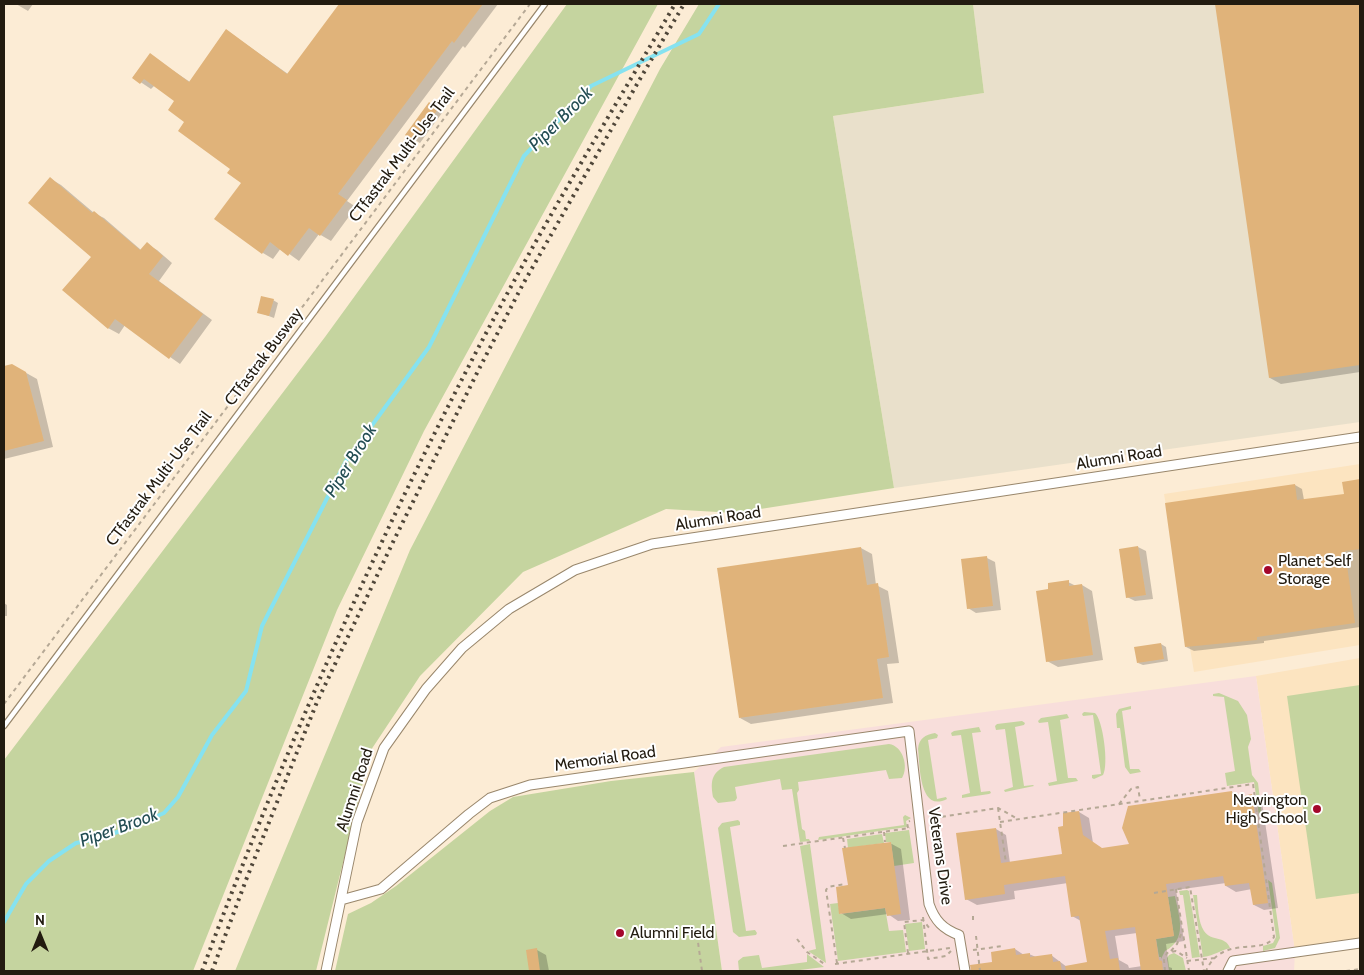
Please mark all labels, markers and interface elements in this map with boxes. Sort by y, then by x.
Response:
water label: Piper Brook [524,82,598,156]
street label: CTfastrak Multi-Use Trail [345,84,459,226]
street label: CTfastrak Busway [221,304,307,410]
street label: CTfastrak Multi-Use Trail [102,408,216,550]
water label: Piper Brook [320,421,382,501]
street label: Alumni Road [1075,442,1163,474]
street label: Alumni Road [674,503,762,535]
place label: Planet Self Storage [1278,551,1351,589]
marker: Planet Self Storage [1262,564,1274,576]
street label: Memorial Road [553,742,657,776]
street label: Alumni Road [332,746,378,834]
place label: Newington High School [1226,790,1307,828]
marker: Newington High School [1311,803,1323,815]
water label: Piper Brook [77,804,161,852]
street label: Veterans Drive [924,806,956,906]
north arrow [15,910,65,960]
text: N [35,911,45,929]
place label: Alumni Field [630,923,714,943]
marker: Alumni Field [614,927,626,939]

